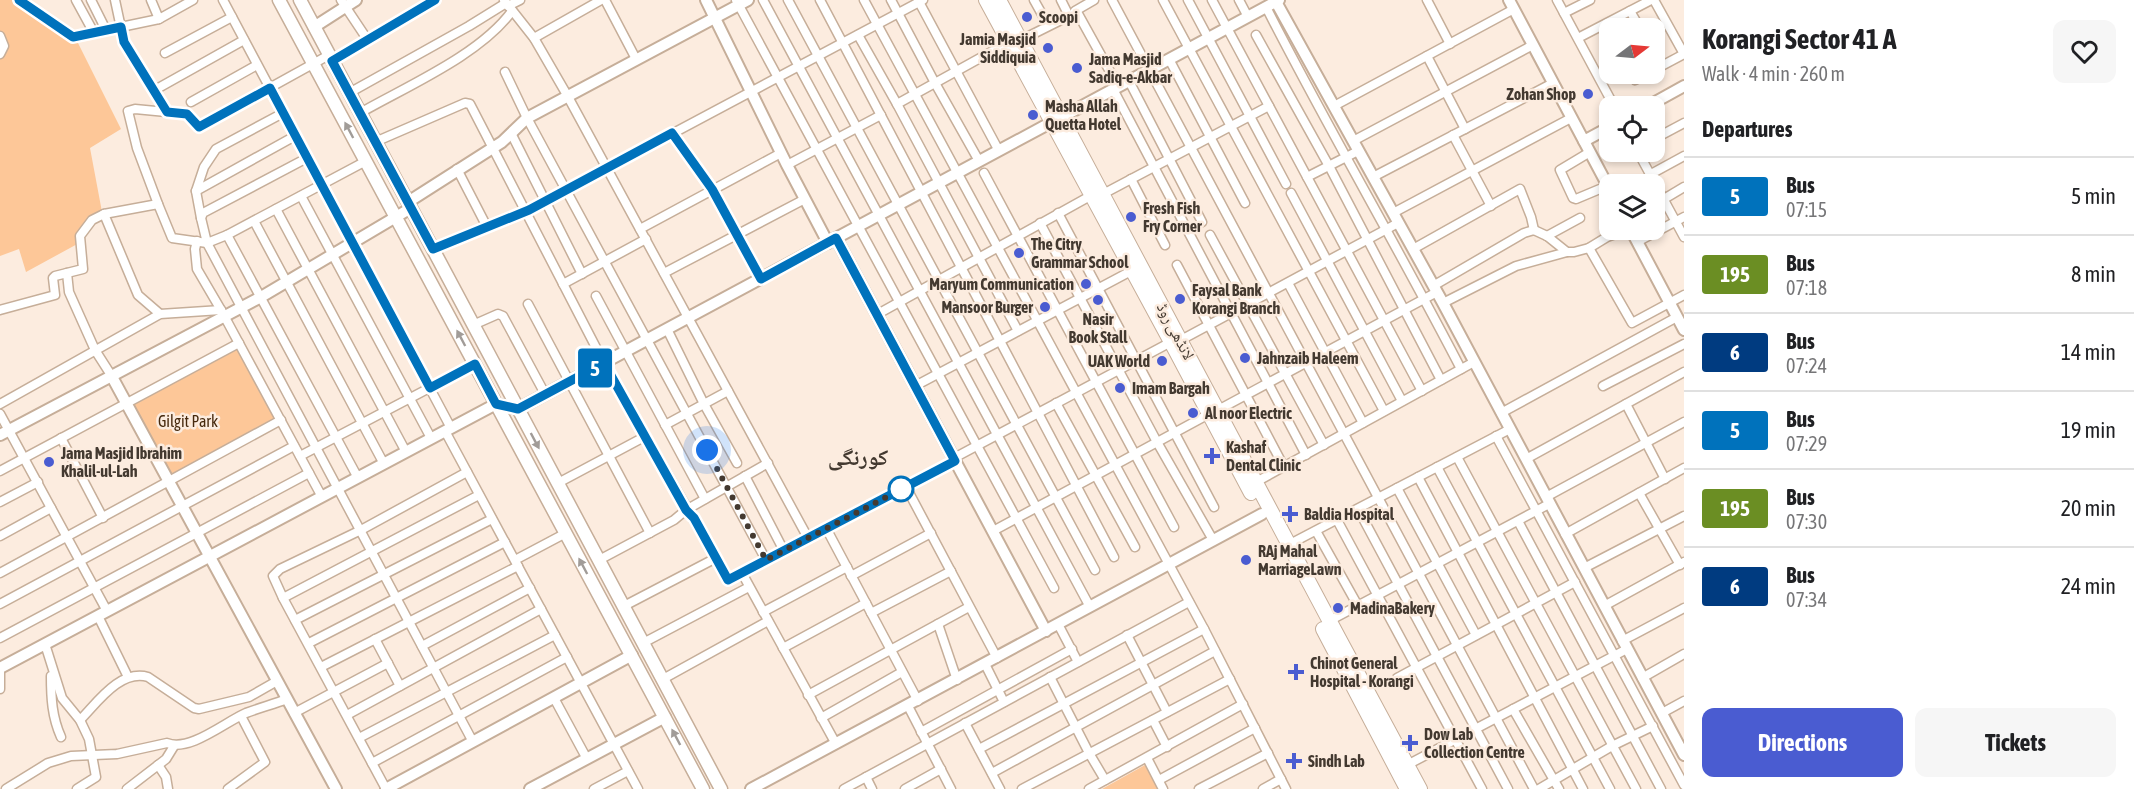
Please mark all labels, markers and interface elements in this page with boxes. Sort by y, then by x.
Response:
place label: Scoopi [1039,8,1078,26]
marker: Scoopi [1020,10,1034,24]
north arrow [1599,18,1665,84]
map controls [1599,18,1665,240]
button: heart [2053,20,2116,83]
text: Korangi Sector 41 A [1702,23,1897,55]
place label: Jamia Masjid Siddiquia [959,30,1036,66]
marker: Jamia Masjid Siddiquia [1041,41,1055,55]
place label: Jama Masjid Sadiq-e-Akbar [1088,50,1172,86]
marker: Jama Masjid Sadiq-e-Akbar [1070,61,1084,75]
text: Walk · 4 min · 260 m [1702,62,1845,85]
place label: Zohan Shop [1507,85,1576,103]
marker: Zohan Shop [1581,87,1595,101]
button: locate [1599,96,1665,162]
place label: Masha Allah Quetta Hotel [1045,97,1122,133]
marker: Masha Allah Quetta Hotel [1026,108,1040,122]
text: Departures [1702,116,1792,142]
one-way arrow [344,121,354,138]
text: Bus [1786,172,1815,198]
button: layers [1599,174,1665,240]
text: 5 min [2071,183,2116,209]
text: 5 [1730,184,1740,208]
text: 07:15 [1786,198,1827,221]
place label: Fresh Fish Fry Corner [1143,199,1202,235]
marker: Fresh Fish Fry Corner [1124,210,1138,224]
place label: The Citry Grammar School [1031,235,1129,271]
marker: The Citry Grammar School [1012,246,1026,260]
text: Bus [1786,250,1815,276]
text: 8 min [2071,261,2116,287]
text: 195 [1720,262,1750,286]
place label: Maryum Communication [929,275,1074,293]
text: 07:18 [1786,276,1827,299]
marker: Maryum Communication [1079,277,1093,291]
place label: Faysal Bank Korangi Branch [1192,281,1280,317]
marker: Faysal Bank Korangi Branch [1173,292,1187,306]
marker: Nasir Book Stall [1091,293,1105,307]
place label: Mansoor Burger [941,298,1033,316]
street label: لانڈھی روڈ [1152,299,1198,363]
marker: Mansoor Burger [1038,300,1052,314]
place label: Nasir Book Stall [1068,310,1128,346]
text: Bus [1786,328,1815,354]
one-way arrow [456,330,466,347]
text: 14 min [2061,339,2116,365]
text: 6 [1730,340,1740,364]
line badge: 5 [576,348,614,388]
place label: Jahnzaib Haleem [1256,349,1359,367]
marker: Jahnzaib Haleem [1238,351,1252,365]
place label: UAK World [1088,352,1150,370]
marker: UAK World [1155,354,1169,368]
text: 07:24 [1786,354,1827,377]
text: 5 [590,356,600,380]
place label: Imam Bargah [1132,379,1210,397]
marker: Imam Bargah [1113,381,1127,395]
place label: Al noor Electric [1204,404,1292,422]
marker: Al noor Electric [1186,406,1200,420]
text: Bus [1786,406,1815,432]
park label: Gilgit Park [158,412,218,431]
text: 19 min [2061,417,2116,443]
text: 5 [1730,418,1740,442]
one-way arrow [530,432,540,449]
text: 07:29 [1786,432,1827,455]
your location [692,435,722,465]
place label: Kashaf Dental Clinic [1226,438,1301,474]
place label: Jama Masjid Ibrahim Khalil-ul-Lah [60,444,182,480]
district label: کورنگی [828,444,888,471]
marker: Kashaf Dental Clinic [1203,447,1221,465]
marker: Jama Masjid Ibrahim Khalil-ul-Lah [42,455,56,469]
unlabelled marker [888,476,914,502]
text: Bus [1786,484,1815,510]
text: 20 min [2061,495,2116,521]
text: 195 [1720,496,1750,520]
marker: Baldia Hospital [1281,505,1299,523]
place label: Baldia Hospital [1304,505,1395,523]
text: 07:30 [1786,510,1827,533]
place label: RAj Mahal MarriageLawn [1258,542,1342,578]
marker: RAj Mahal MarriageLawn [1239,553,1253,567]
one-way arrow [578,557,588,574]
text: Bus [1786,562,1815,588]
text: 24 min [2061,573,2116,599]
text: 6 [1730,574,1740,598]
text: 07:34 [1786,588,1827,611]
place label: MadinaBakery [1350,599,1435,617]
marker: MadinaBakery [1331,601,1345,615]
place label: Chinot General Hospital - Korangi [1310,654,1414,690]
marker: Chinot General Hospital - Korangi [1287,663,1305,681]
button: Directions [1702,708,1903,777]
button: Tickets [1915,708,2116,777]
place label: Dow Lab Collection Centre [1424,725,1525,761]
one-way arrow [671,729,681,746]
marker: Dow Lab Collection Centre [1401,734,1419,752]
marker: Sindh Lab [1285,752,1303,770]
place label: Sindh Lab [1308,752,1365,770]

